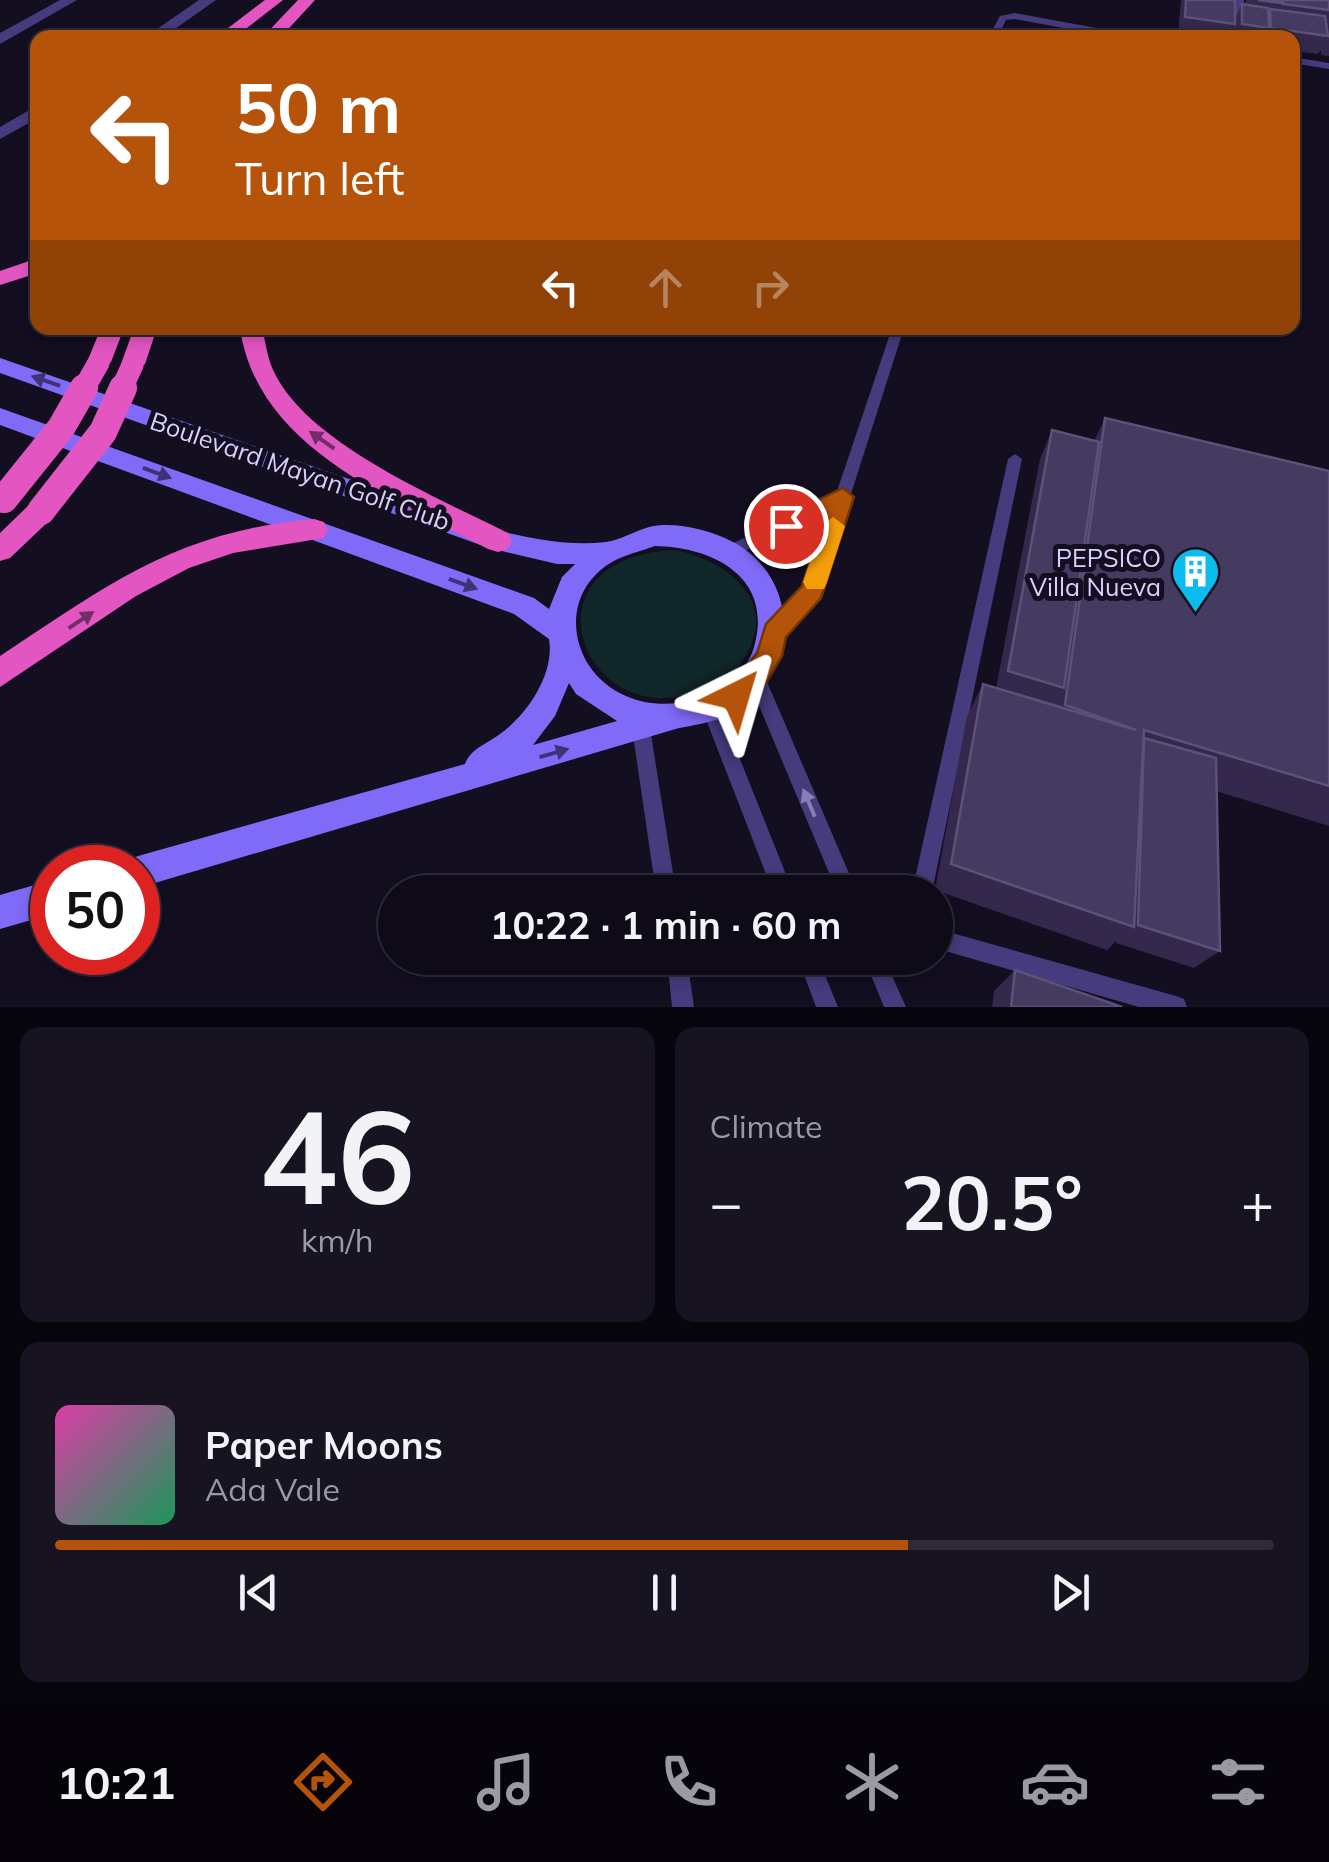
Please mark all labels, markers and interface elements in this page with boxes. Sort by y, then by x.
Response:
text: 50 m [235,63,401,151]
icon: left [70,70,200,200]
text: Turn left [235,150,404,206]
icon: left [533,260,588,315]
icon: ahead [638,260,693,315]
icon: right [743,260,798,315]
one-way arrow [30,373,60,388]
street label: Boulevard Mayan Golf Club [146,405,454,536]
one-way arrow [309,431,335,450]
one-way arrow [143,466,173,481]
pin [744,484,829,569]
icon: arrive [759,499,814,554]
place label: PEPSICO Villa Nueva [1030,542,1161,602]
building icon: PEPSICO Villa Nueva [1170,546,1222,614]
one-way arrow [448,577,478,592]
one-way arrow [68,611,95,629]
position arrow [684,644,788,748]
one-way arrow [539,745,570,761]
one-way arrow [801,788,817,817]
speed limit sign: 50 [30,845,160,975]
text: 10:22 · 1 min · 60 m [490,901,841,949]
text: 46 [259,1073,415,1237]
text: Climate [710,1106,822,1146]
text: 20.5° [901,1155,1083,1249]
text: − [710,1168,743,1237]
text: + [1241,1168,1274,1237]
text: km/h [301,1220,373,1260]
text: Paper Moons [205,1421,443,1469]
text: Ada Vale [205,1469,340,1509]
icon: previous [231,1565,286,1620]
icon: pause [637,1565,692,1620]
icon: next [1043,1565,1098,1620]
icon: directions [288,1747,358,1817]
icon: music [471,1747,541,1817]
icon: phone [654,1747,724,1817]
icon: climate [837,1747,907,1817]
icon: car [1020,1747,1090,1817]
icon: filters [1203,1747,1273,1817]
text: 10:21 [56,1754,176,1810]

